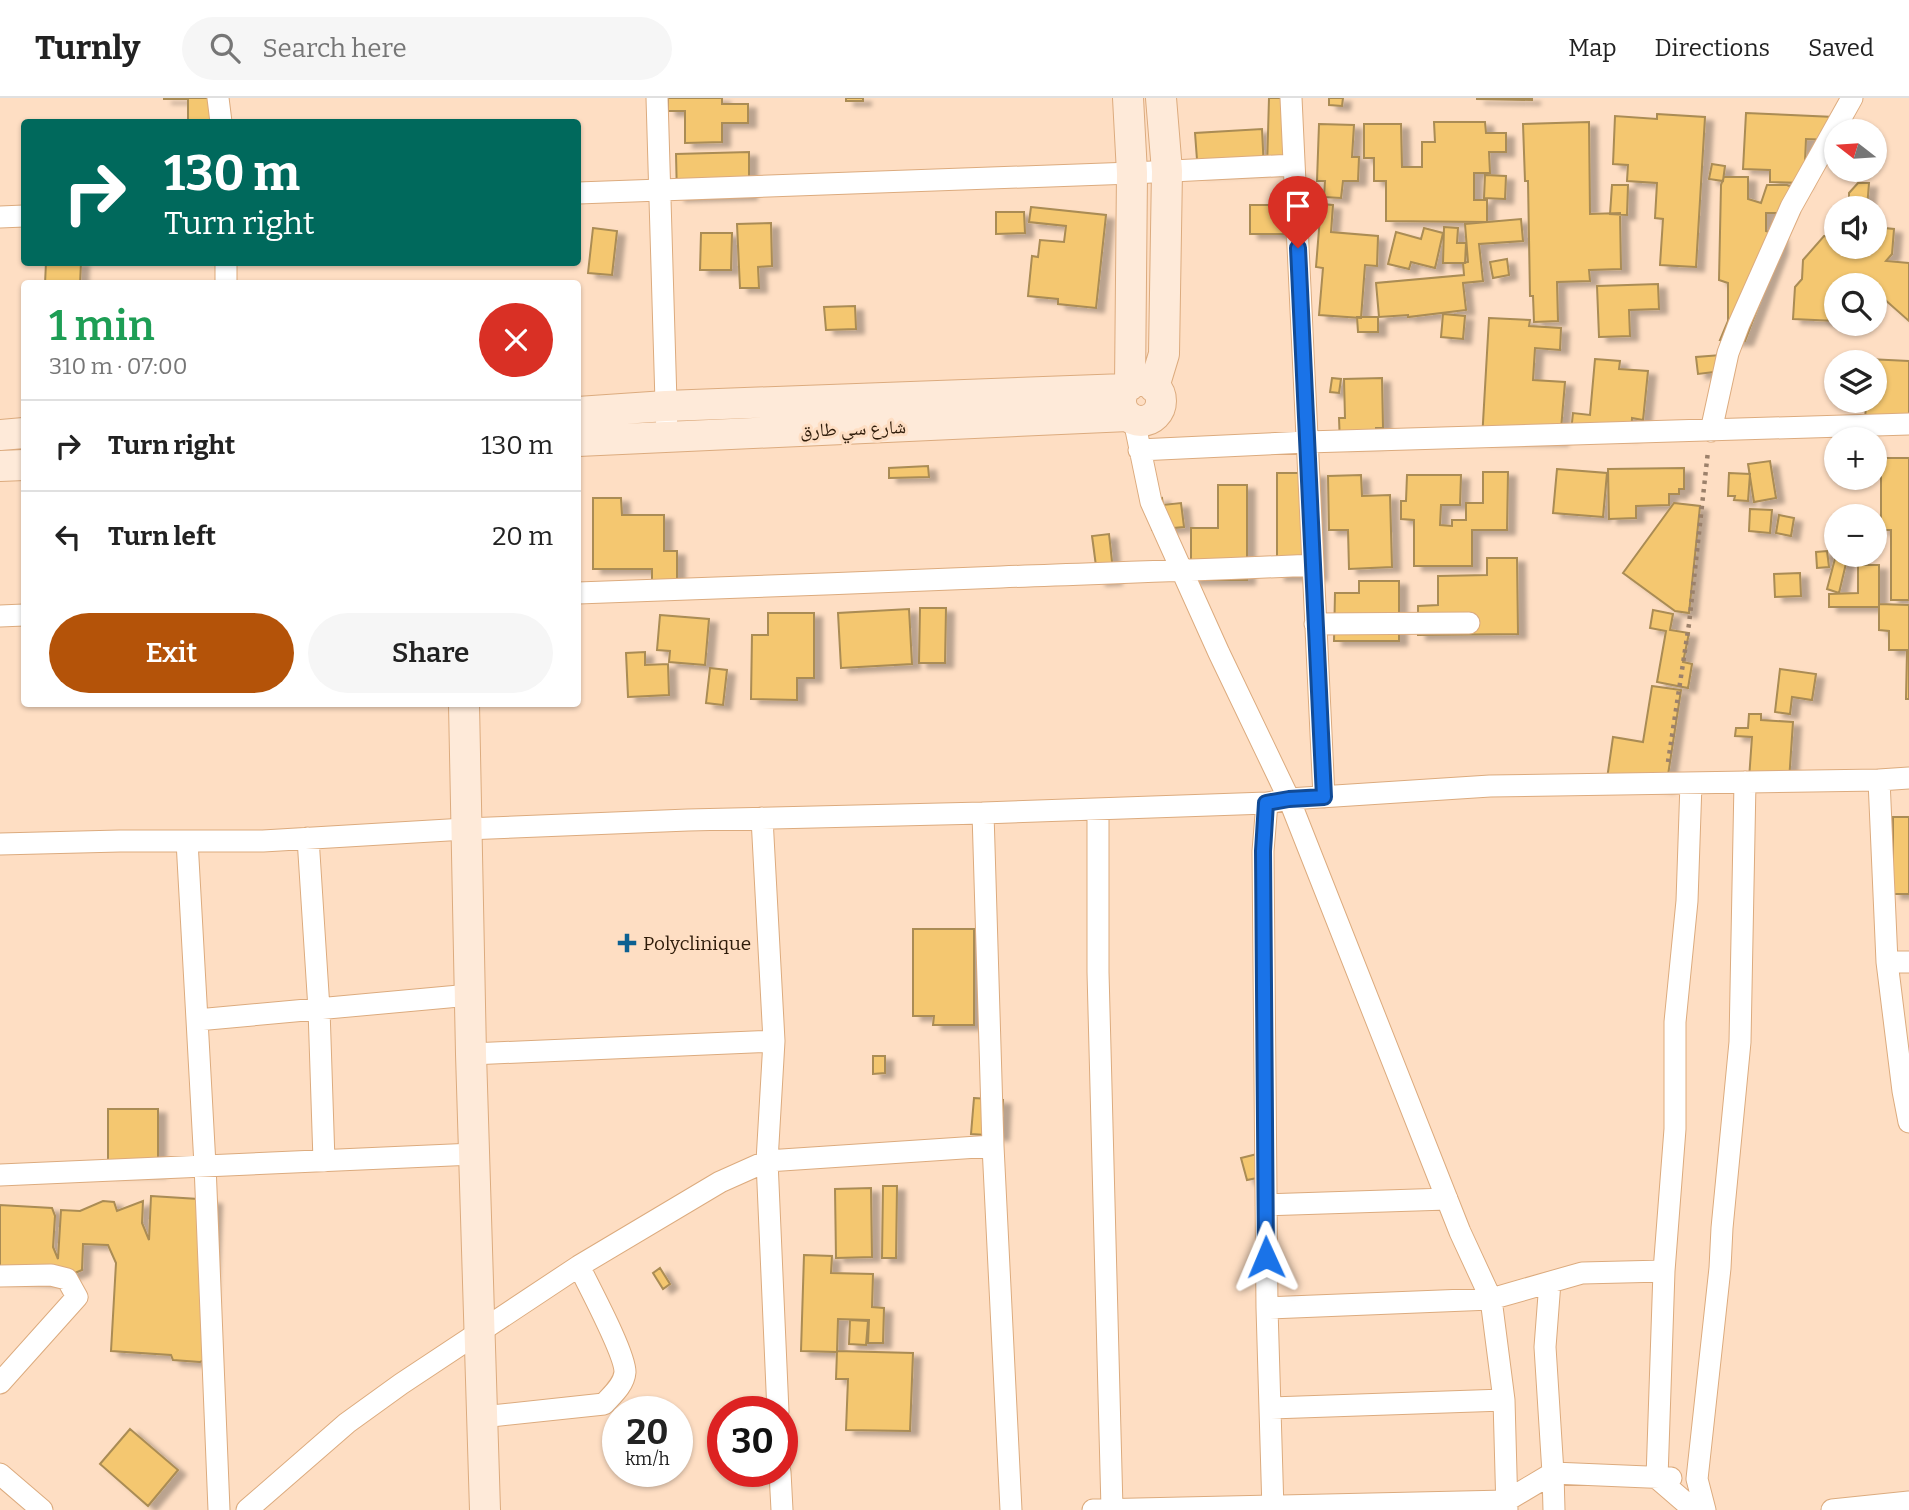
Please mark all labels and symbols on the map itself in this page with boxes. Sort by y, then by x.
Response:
north arrow [1824,119,1886,182]
pin [1268,176,1328,248]
street label: شارع سي طارق [800,415,907,446]
place label: Polyclinique [643,932,751,955]
marker: Polyclinique [617,933,637,953]
position arrow [1229,1220,1303,1294]
speed limit sign: 30 [707,1396,798,1487]

